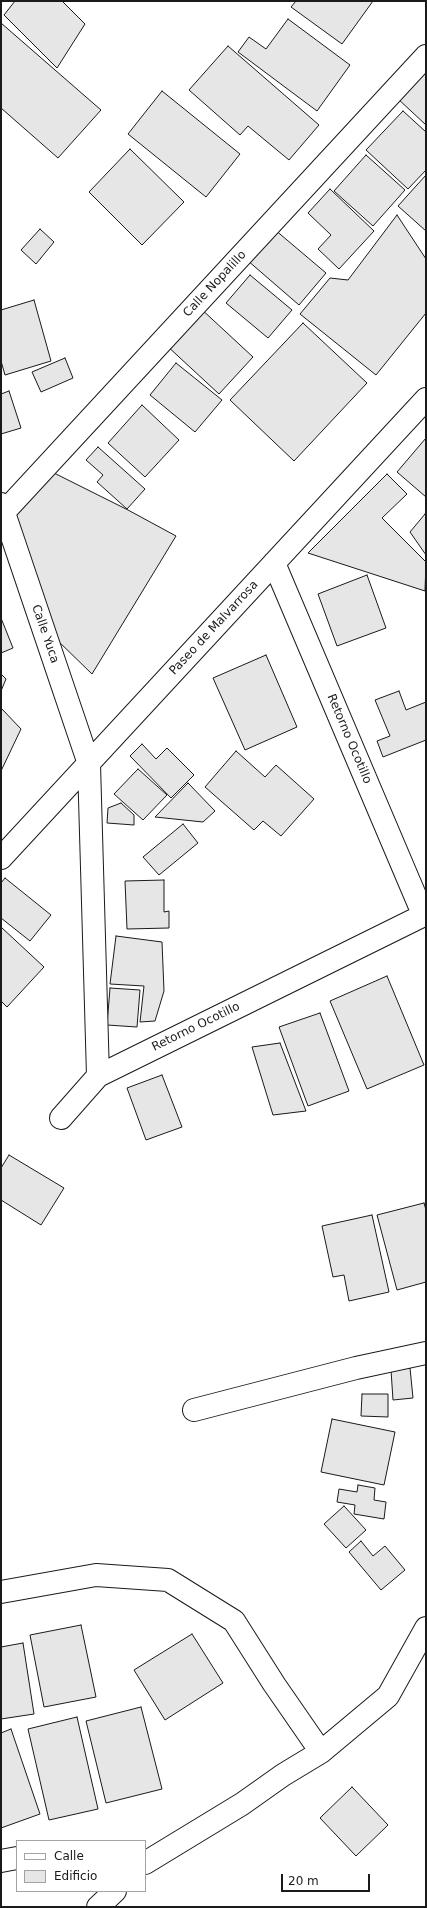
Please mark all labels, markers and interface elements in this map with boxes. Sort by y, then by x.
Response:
street label: Calle Nopalillo [181,248,249,320]
street label: Paseo de Malvarrosa [167,578,261,678]
street label: Calle Yuca [28,603,62,665]
street label: Retorno Ocotillo [324,692,374,786]
street label: Retorno Ocotillo [150,999,242,1055]
legend [16,1840,146,1892]
text: Calle [54,1849,84,1863]
scale bar [283,1866,372,1892]
text: Edificio [54,1869,97,1883]
text: 20 m [288,1874,319,1888]

